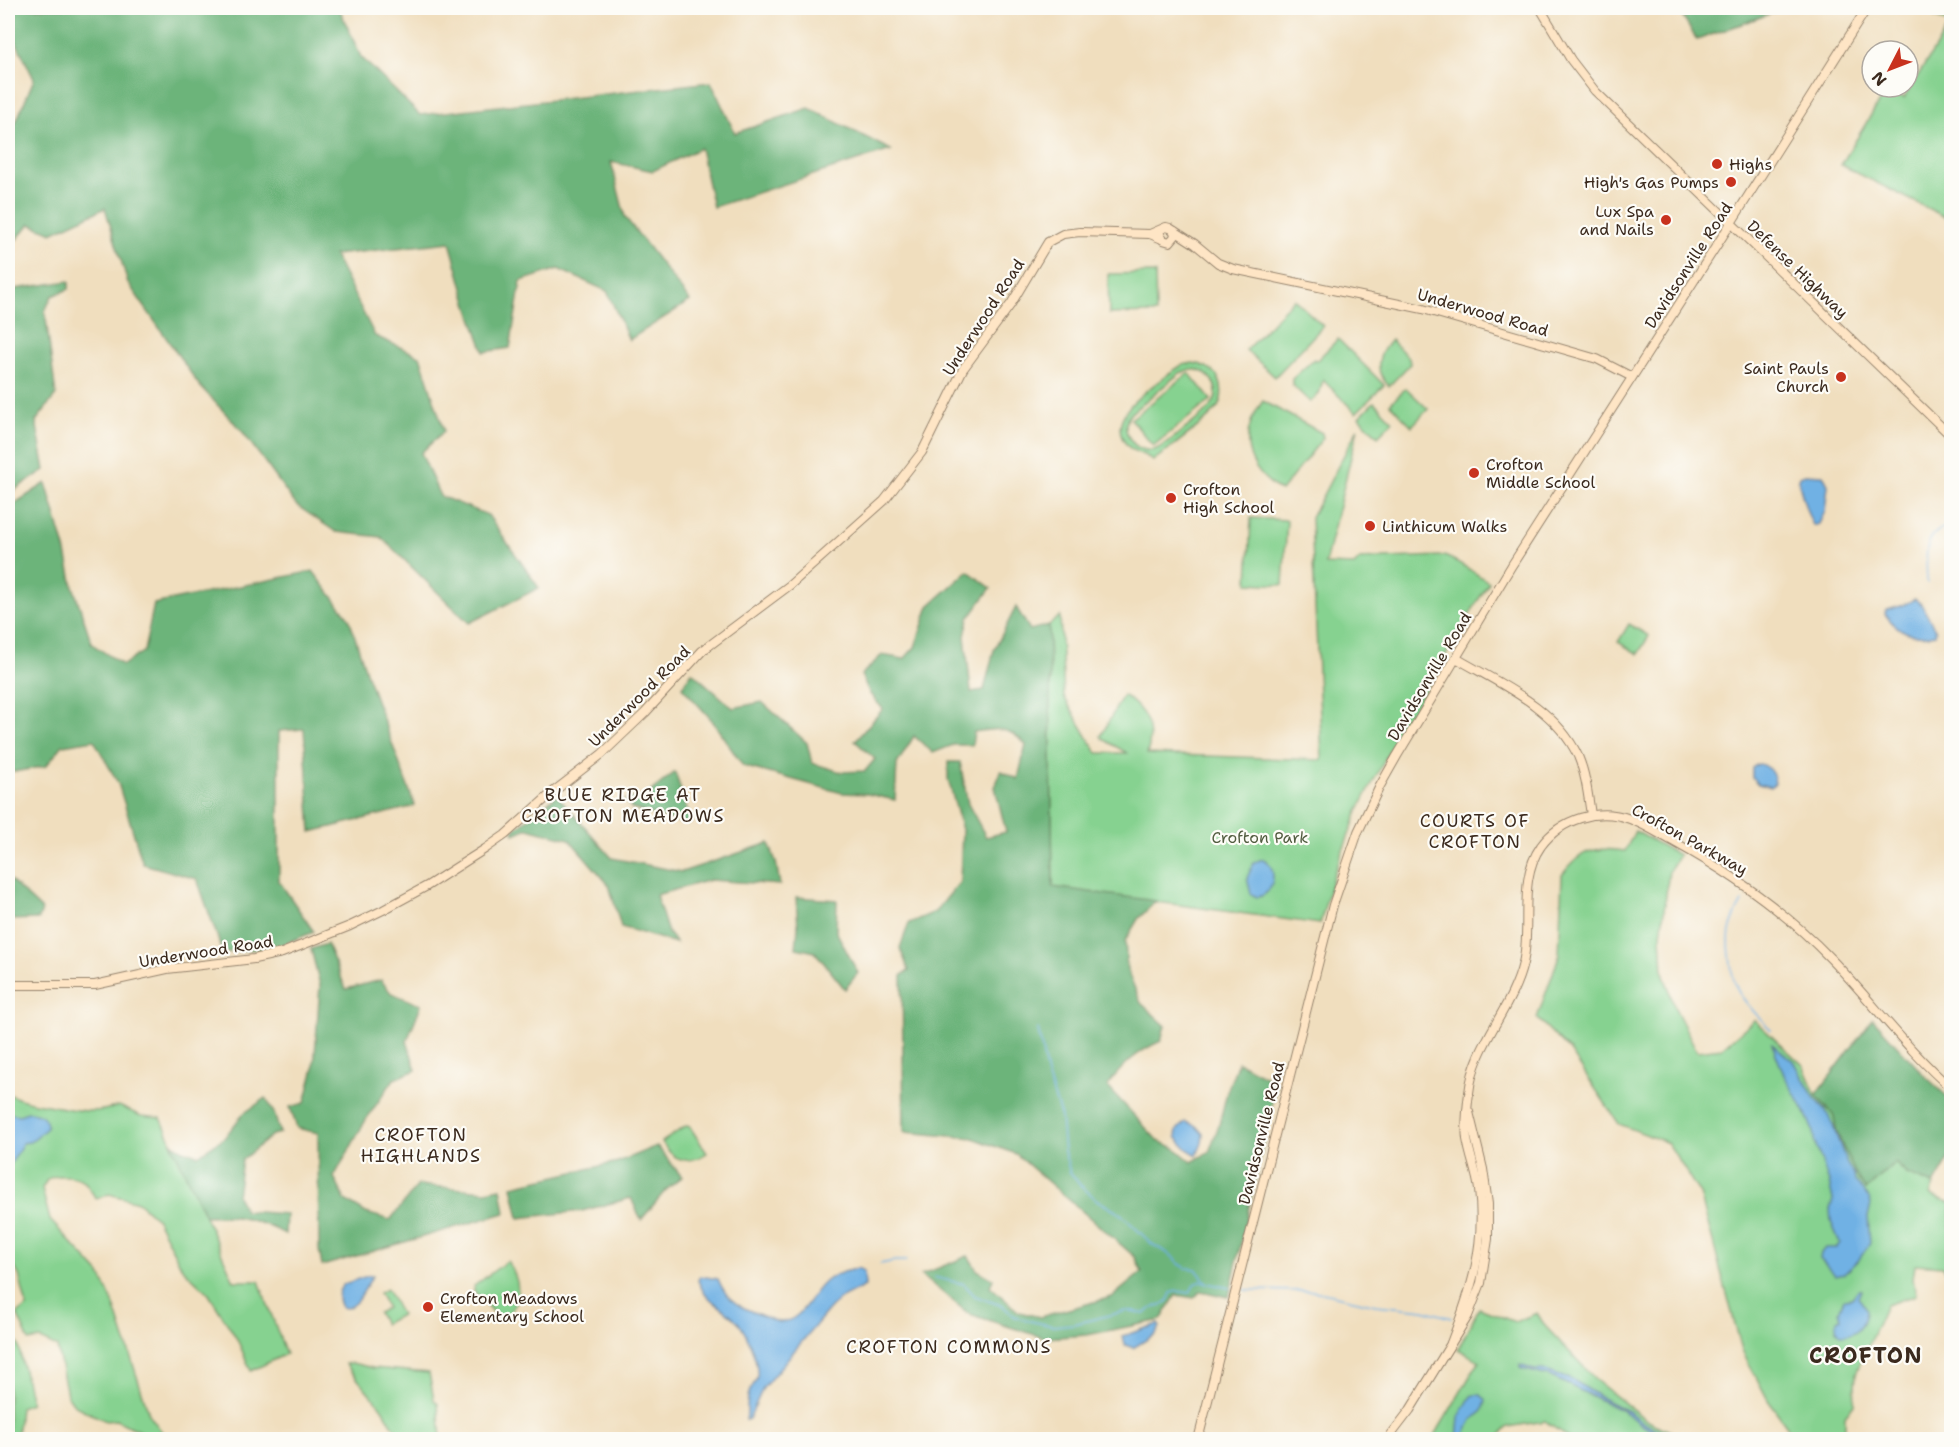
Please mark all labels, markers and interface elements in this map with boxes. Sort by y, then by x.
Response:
north arrow [1860,39,1920,99]
text: N [1867,67,1891,90]
place label: Highs [1729,154,1772,175]
marker: Highs [1710,157,1724,171]
place label: High's Gas Pumps [1584,172,1719,193]
marker: High's Gas Pumps [1724,175,1738,189]
street label: Davidsonville Road [1640,198,1737,332]
place label: Lux Spa and Nails [1580,201,1654,240]
marker: Lux Spa and Nails [1659,213,1673,227]
street label: Defense Highway [1743,216,1853,323]
street label: Underwood Road [938,255,1029,380]
street label: Underwood Road [1415,284,1551,341]
place label: Saint Pauls Church [1744,358,1829,397]
marker: Saint Pauls Church [1834,370,1848,384]
place label: Crofton Middle School [1486,454,1596,493]
marker: Crofton Middle School [1467,466,1481,480]
place label: Crofton High School [1183,479,1275,518]
marker: Crofton High School [1164,491,1178,505]
place label: Linthicum Walks [1382,516,1508,537]
marker: Linthicum Walks [1363,519,1377,533]
street label: Davidsonville Road [1383,608,1476,744]
street label: Underwood Road [584,641,695,752]
district label: BLUE RIDGE AT CROFTON MEADOWS [521,783,725,828]
street label: Crofton Parkway [1628,799,1751,880]
district label: COURTS OF CROFTON [1420,809,1530,854]
park label: Crofton Park [1212,827,1308,848]
street label: Underwood Road [138,931,275,972]
street label: Davidsonville Road [1234,1060,1289,1207]
district label: CROFTON HIGHLANDS [361,1123,481,1168]
place label: Crofton Meadows Elementary School [440,1288,584,1327]
marker: Crofton Meadows Elementary School [421,1300,435,1314]
district label: CROFTON COMMONS [846,1335,1052,1359]
district label: CROFTON [1809,1341,1923,1370]

